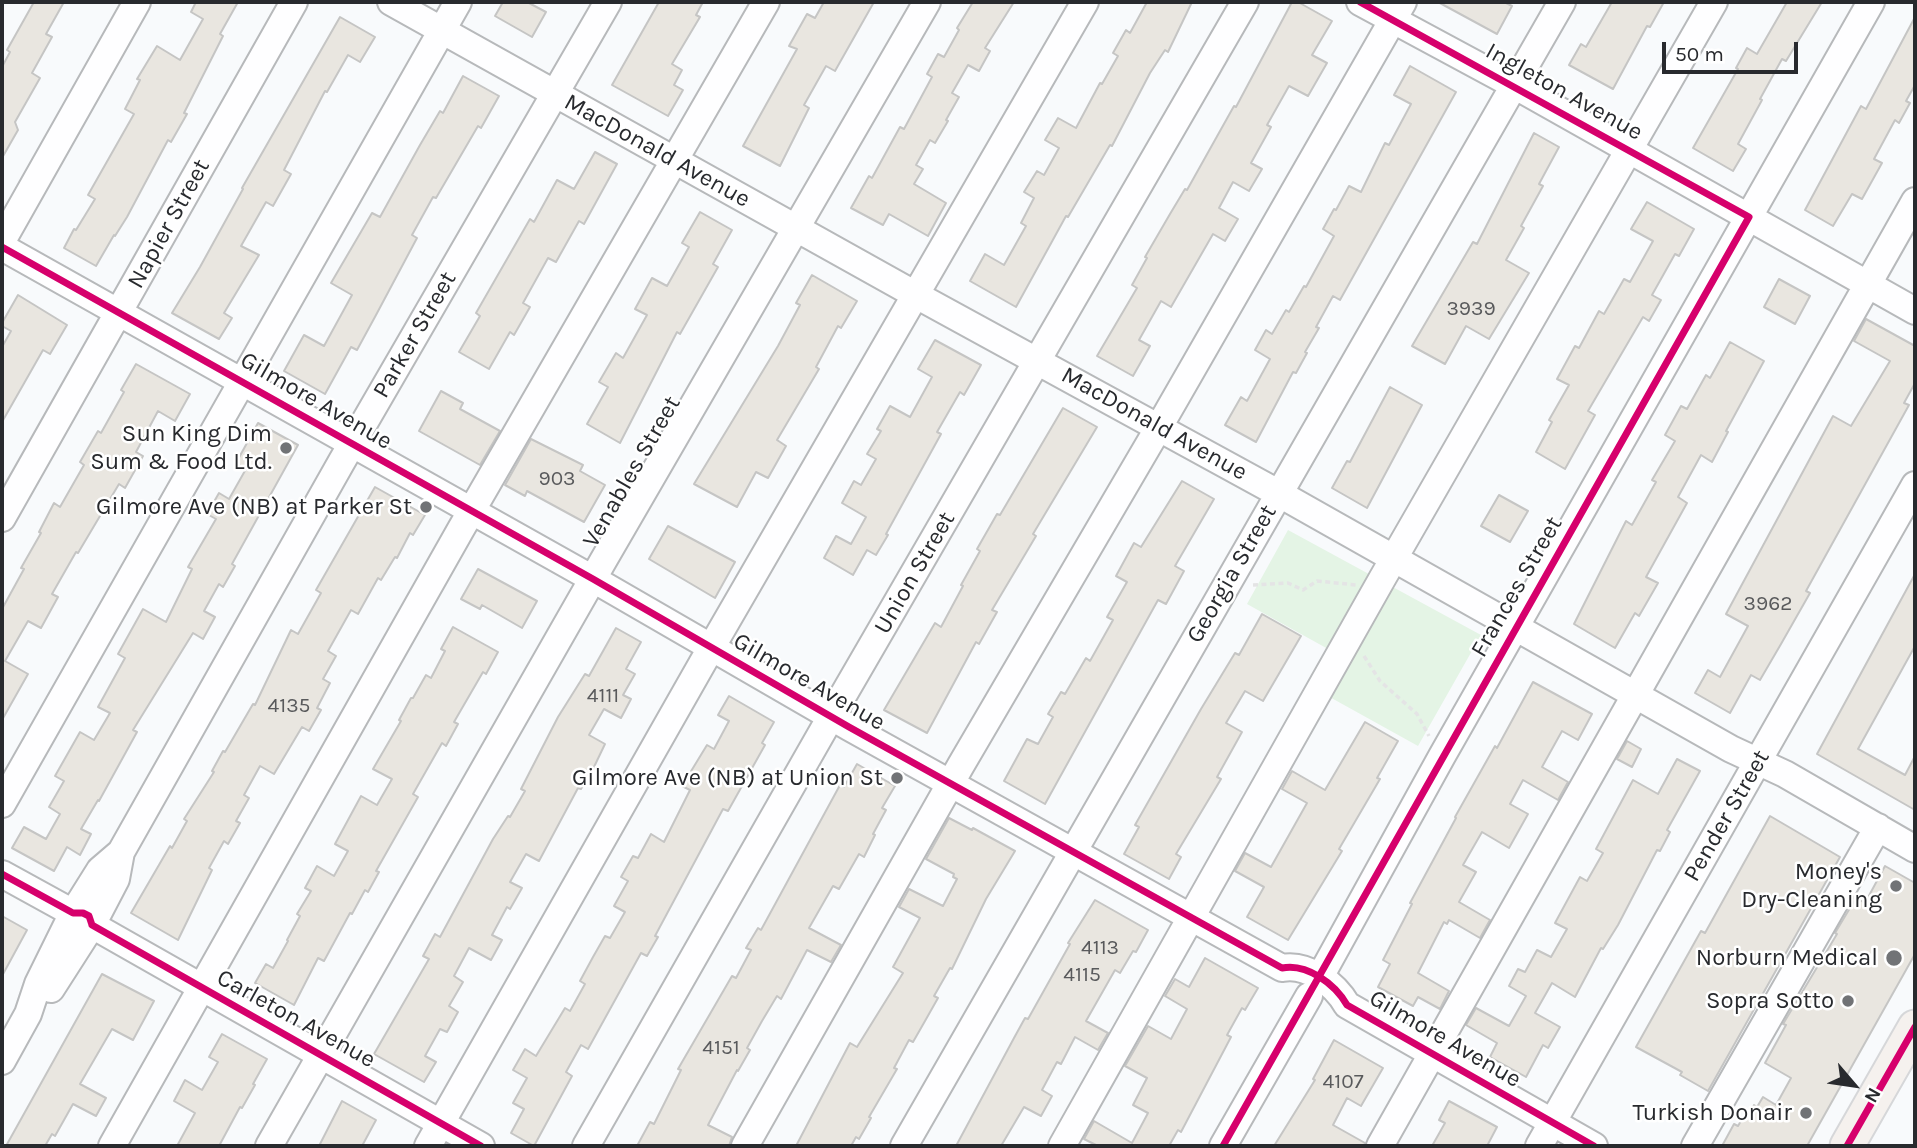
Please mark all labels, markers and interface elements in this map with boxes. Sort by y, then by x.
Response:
scale bar [1665,28,1801,72]
street label: Ingleton Avenue [1480,37,1648,147]
text: 50 m [1675,42,1724,66]
street label: MacDonald Avenue [559,88,755,214]
street label: Napier Street [122,154,216,294]
street label: Parker Street [367,267,463,403]
house number: 3939 [1446,296,1496,322]
street label: Gilmore Avenue [235,346,397,456]
street label: MacDonald Avenue [1056,361,1252,487]
street label: Venables Street [577,391,687,553]
place label: Sun King Dim Sum & Food Ltd. [90,420,272,476]
marker: Sun King Dim Sum & Food Ltd. [278,440,294,456]
house number: 903 [538,466,576,492]
place label: Gilmore Ave (NB) at Parker St [96,493,412,521]
marker: Gilmore Ave (NB) at Parker St [418,499,434,515]
street label: Georgia Street [1181,500,1283,648]
street label: Union Street [868,507,962,639]
street label: Frances Street [1465,511,1569,663]
house number: 3962 [1744,591,1792,617]
street label: Gilmore Avenue [728,627,890,737]
house number: 4111 [587,683,619,709]
house number: 4135 [268,693,310,719]
street label: Pender Street [1678,745,1776,887]
place label: Gilmore Ave (NB) at Union St [572,764,883,792]
marker: Gilmore Ave (NB) at Union St [889,770,905,786]
place label: Money's Dry-Cleaning [1741,858,1882,914]
marker: Money's Dry-Cleaning [1888,878,1904,894]
house number: 4113 [1081,935,1119,961]
place label: Norburn Medical [1696,944,1878,972]
marker: Norburn Medical [1884,948,1904,968]
house number: 4115 [1063,962,1101,988]
street label: Carleton Avenue [212,964,380,1074]
street label: Gilmore Avenue [1364,984,1526,1094]
place label: Sopra Sotto [1706,987,1834,1015]
marker: Sopra Sotto [1840,993,1856,1009]
house number: 4151 [702,1035,740,1061]
north arrow [1819,1050,1889,1120]
house number: 4107 [1323,1069,1363,1095]
text: N [1859,1084,1885,1106]
place label: Turkish Donair [1632,1099,1792,1127]
marker: Turkish Donair [1798,1105,1814,1121]

